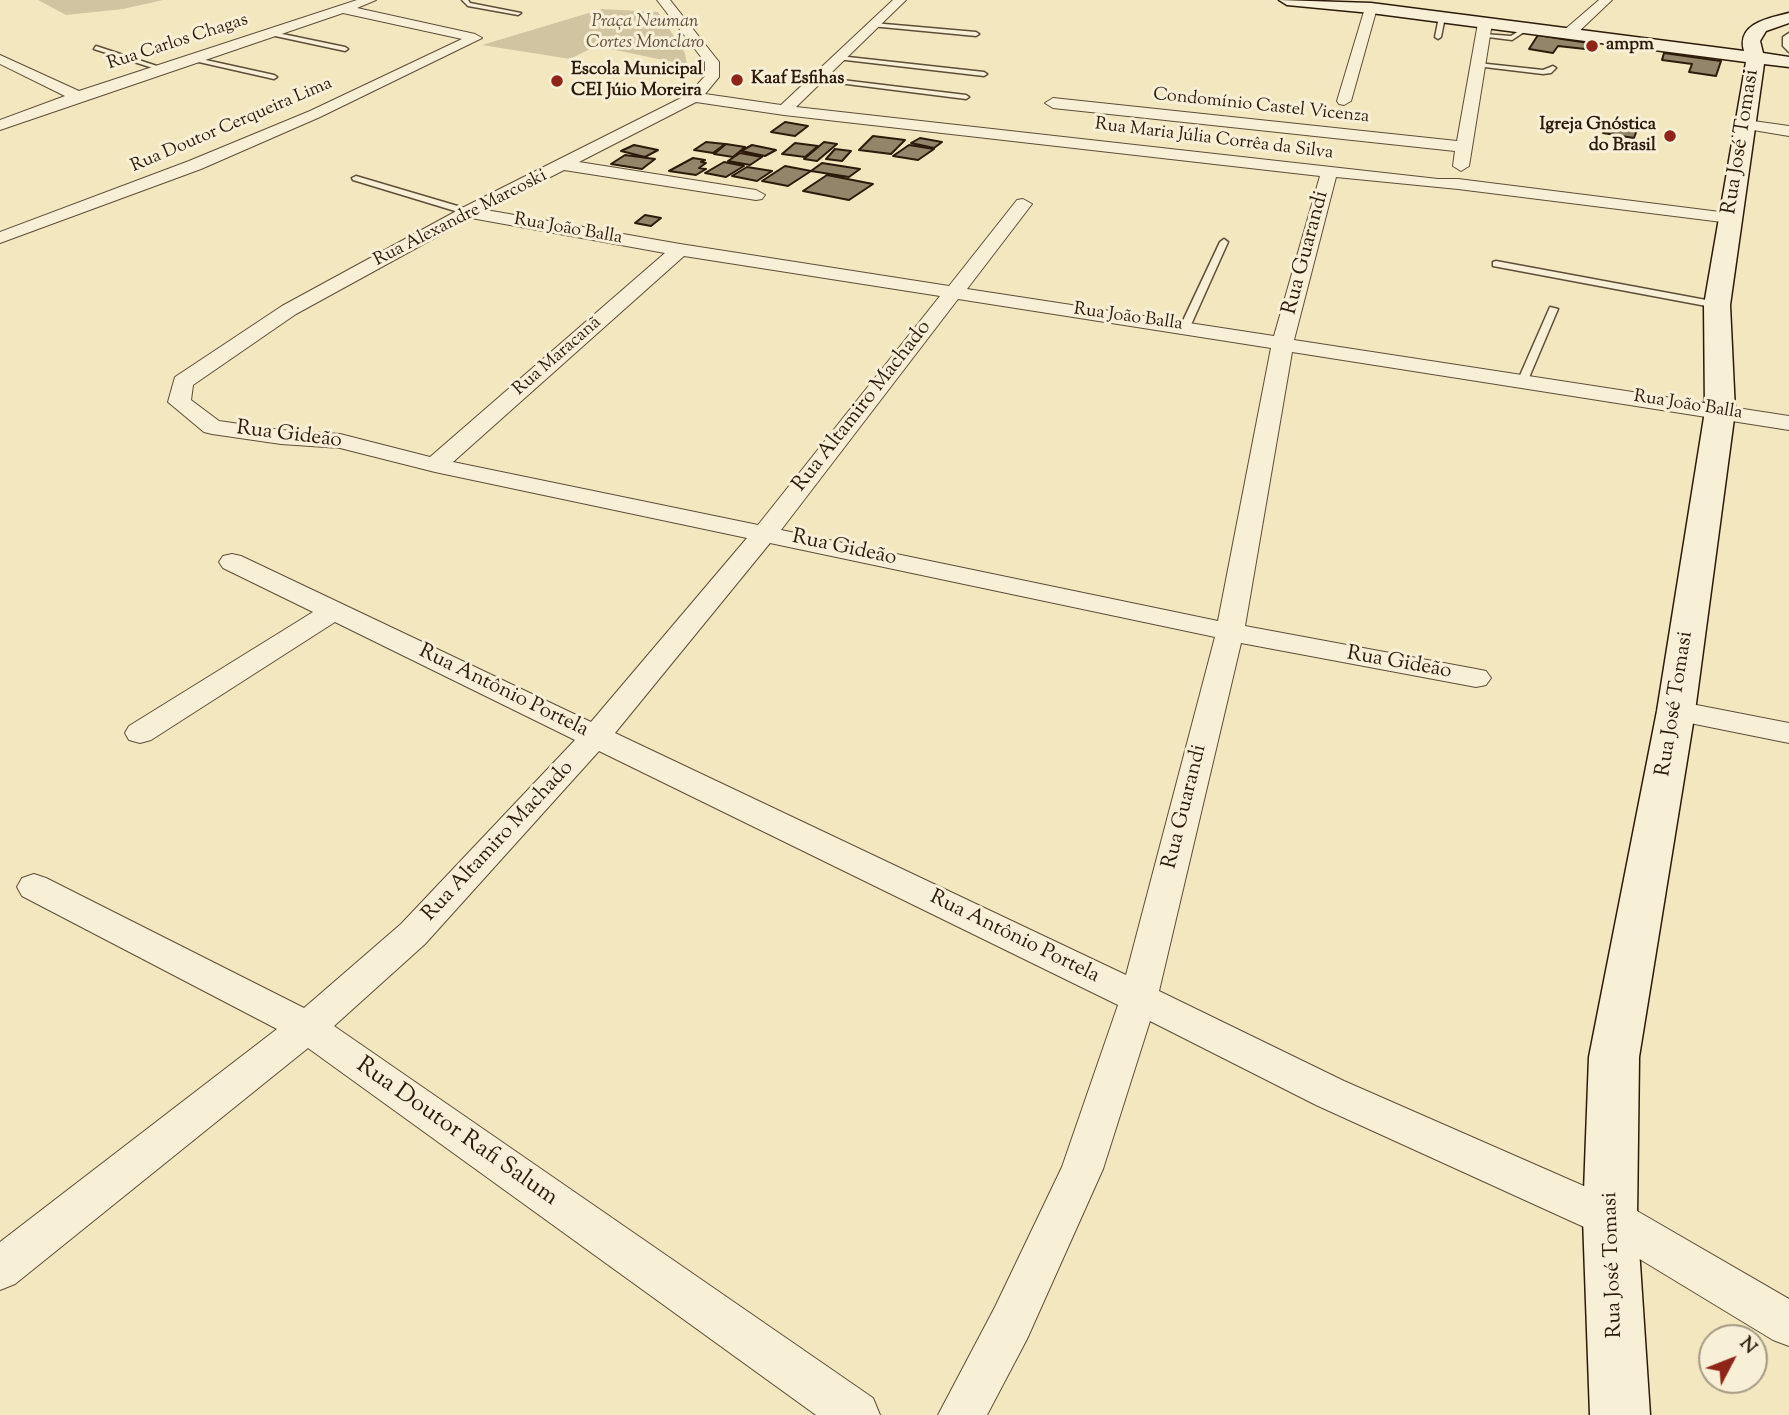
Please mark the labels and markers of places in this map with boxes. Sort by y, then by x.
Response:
place label: ampm [1606,35,1654,57]
marker: ampm [1584,38,1600,54]
place label: Escola Municipal CEI Júio Moreira [571,60,703,102]
place label: Kaaf Esfihas [751,69,844,91]
marker: Kaaf Esfihas [729,72,745,88]
marker: Escola Municipal CEI Júio Moreira [549,73,565,89]
place label: Igreja Gnóstica do Brasil [1539,115,1656,158]
marker: Igreja Gnóstica do Brasil [1662,128,1678,144]

